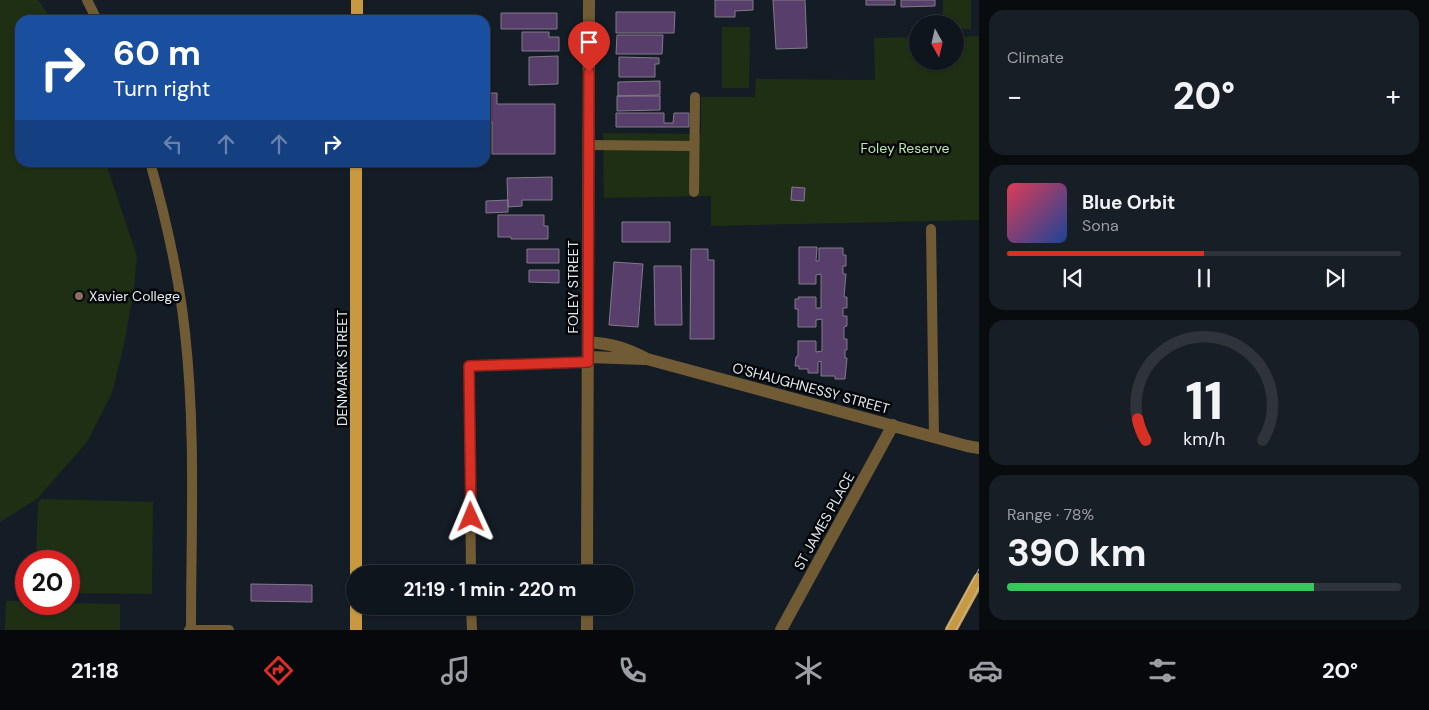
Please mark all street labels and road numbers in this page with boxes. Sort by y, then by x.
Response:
street label: FOLEY STREET [564,240,582,334]
street label: DENMARK STREET [333,310,351,426]
street label: O'SHAUGHNESSY STREET [730,358,892,418]
street label: ST JAMES PLACE [790,469,858,573]

